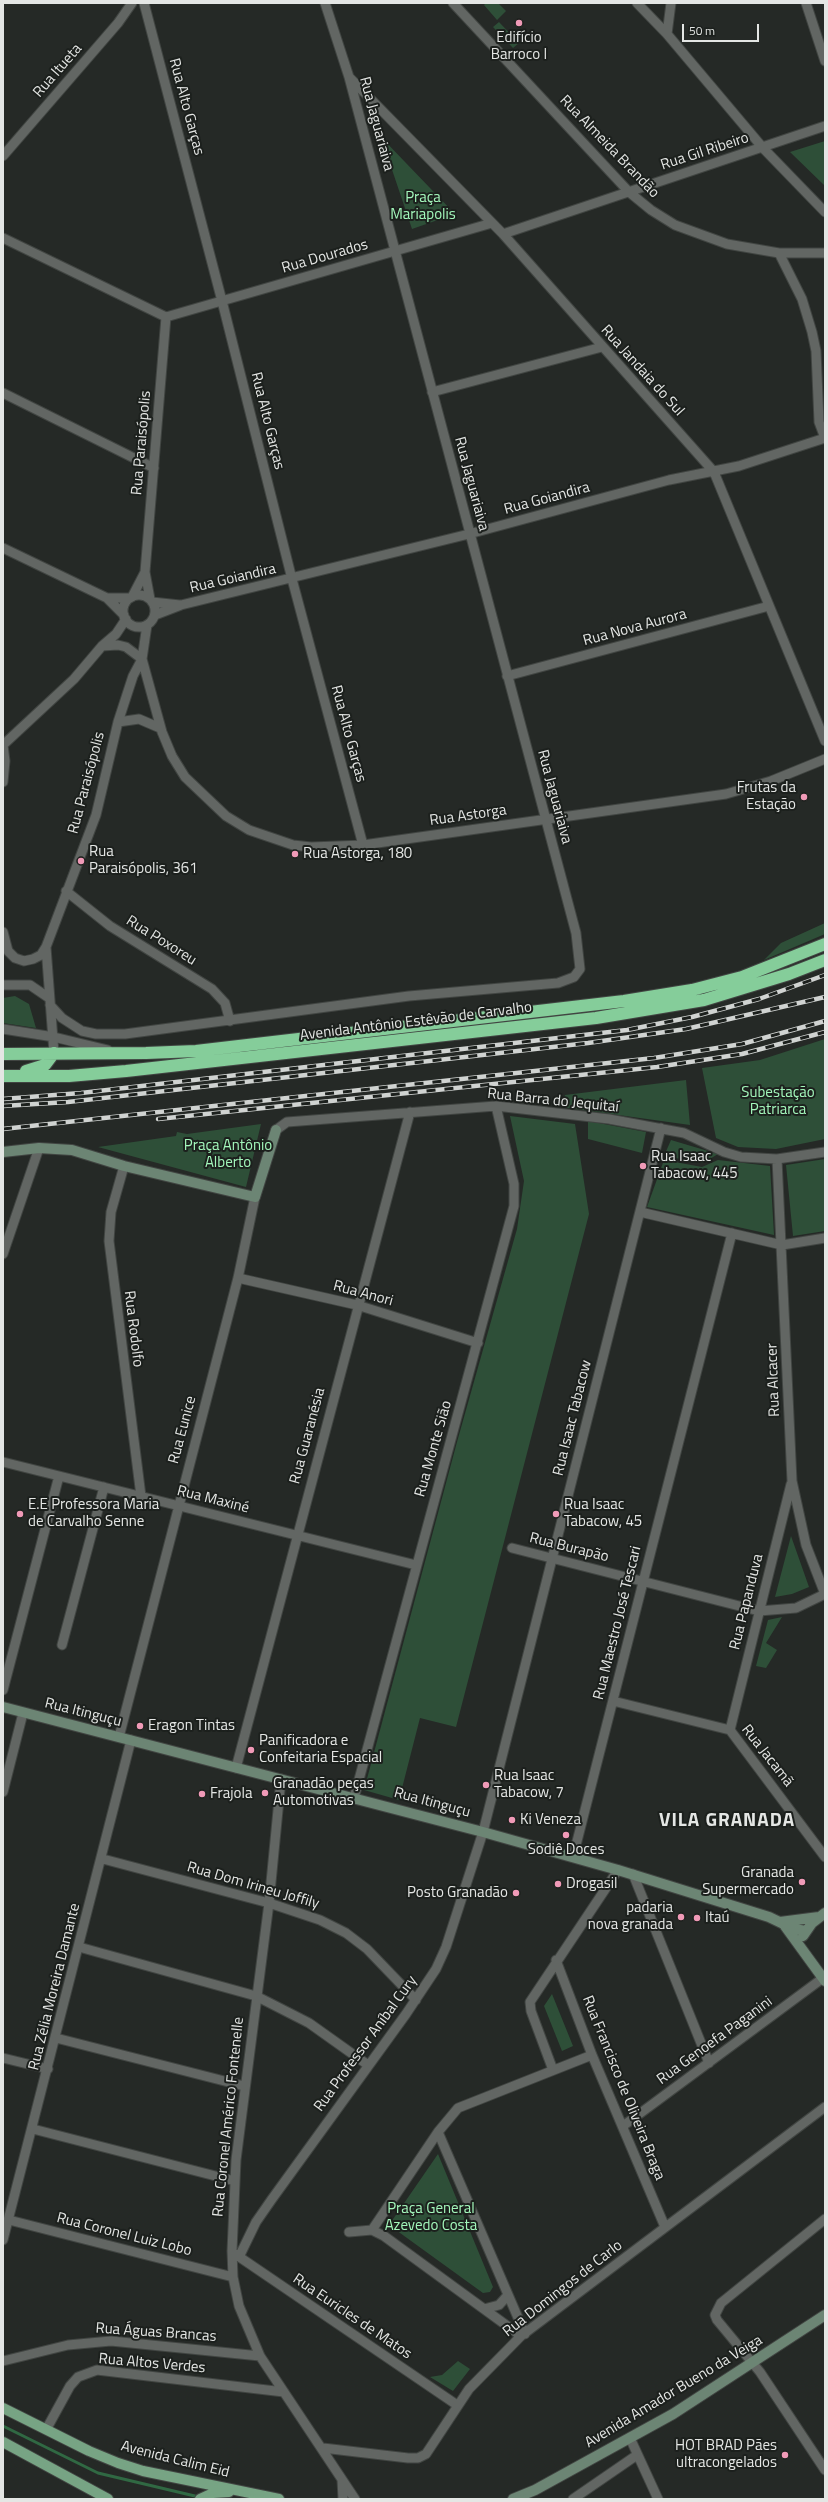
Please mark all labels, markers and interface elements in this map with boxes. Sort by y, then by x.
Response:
scale bar [684,16,761,42]
marker: Edifício Barroco I [514,18,524,28]
text: 50 m [689,21,715,40]
place label: Edifício Barroco I [491,29,547,64]
street label: Rua Itueta [30,40,86,102]
street label: Rua Alto Garças [164,57,208,157]
street label: Rua Jaguariaiva [355,75,397,173]
street label: Rua Almeida Brandão [555,92,663,202]
street label: Rua Gil Ribeiro [659,129,751,175]
park label: Praça Mariapolis [390,189,456,224]
street label: Rua Dourados [280,236,370,278]
street label: Rua Jandaia do Sul [596,322,688,420]
street label: Rua Alto Garças [246,370,288,472]
street label: Rua Paraisópolis [128,390,156,496]
street label: Rua Jaguariaiva [450,435,492,533]
street label: Rua Goiandira [502,479,592,519]
street label: Rua Goiandira [188,560,278,598]
street label: Rua Nova Aurora [581,606,689,650]
street label: Rua Alto Garças [326,684,370,784]
street label: Rua Paraisópolis [65,730,109,836]
street label: Rua Jaguariaiva [533,748,575,846]
place label: Frutas da Estação [737,779,796,814]
marker: Frutas da Estação [799,792,809,802]
street label: Rua Astorga [428,802,508,830]
place label: Rua Paraisópolis, 361 [89,843,198,878]
place label: Rua Astorga, 180 [303,845,412,863]
marker: Rua Astorga, 180 [290,849,300,859]
marker: Rua Paraisópolis, 361 [76,856,86,866]
street label: Rua Poxoreu [122,912,200,970]
street label: Avenida Antônio Estêvão de Carvalho [299,999,533,1045]
park label: Subestação Patriarca [741,1084,815,1119]
street label: Rua Barra do Jequitaí [486,1085,620,1117]
park label: Praça Antônio Alberto [184,1137,272,1172]
place label: Rua Isaac Tabacow, 445 [651,1148,738,1183]
marker: Rua Isaac Tabacow, 445 [638,1161,648,1171]
street label: Rua Anori [331,1277,395,1311]
street label: Rua Rodolfo [119,1290,147,1368]
street label: Rua Alcacer [764,1343,784,1417]
street label: Rua Isaac Tabacow [550,1358,596,1478]
street label: Rua Guaranésia [287,1386,329,1486]
street label: Rua Eunice [165,1394,201,1466]
street label: Rua Monte Sião [412,1399,456,1499]
street label: Rua Maxiné [175,1482,251,1518]
place label: E.E Professora Maria de Carvalho Senne [28,1496,159,1531]
place label: Rua Isaac Tabacow, 45 [564,1496,642,1531]
marker: E.E Professora Maria de Carvalho Senne [15,1509,25,1519]
marker: Rua Isaac Tabacow, 45 [551,1509,561,1519]
street label: Rua Burapão [527,1529,611,1567]
street label: Rua Maestro José Tescari [590,1544,646,1702]
street label: Rua Papanduva [726,1552,768,1652]
street label: Rua Itinguçu [43,1695,123,1731]
place label: Eragon Tintas [148,1717,235,1735]
marker: Eragon Tintas [135,1721,145,1731]
street label: Rua Jacamã [737,1721,797,1791]
place label: Panificadora e Confeitaria Espacial [259,1732,382,1767]
marker: Panificadora e Confeitaria Espacial [246,1745,256,1755]
place label: Rua Isaac Tabacow, 7 [494,1767,564,1802]
place label: Granadão peças Automotivas [273,1775,374,1810]
marker: Rua Isaac Tabacow, 7 [481,1780,491,1790]
street label: Rua Itinguçu [392,1784,472,1822]
place label: Frajola [210,1785,252,1803]
marker: Granadão peças Automotivas [260,1788,270,1798]
marker: Frajola [197,1789,207,1799]
district label: VILA GRANADA [659,1810,795,1832]
place label: Ki Veneza [520,1811,581,1829]
marker: Ki Veneza [507,1815,517,1825]
marker: Sodiê Doces [561,1830,571,1840]
place label: Sodiê Doces [528,1841,604,1859]
street label: Rua Dom Irineu Joffily [185,1859,321,1913]
place label: Granada Supermercado [702,1864,794,1899]
place label: Drogasil [566,1875,618,1893]
marker: Granada Supermercado [797,1877,807,1887]
marker: Drogasil [553,1879,563,1889]
place label: Posto Granadão [407,1884,508,1902]
marker: Posto Granadão [511,1888,521,1898]
place label: padaria nova granada [588,1899,673,1934]
street label: Rua Zélia Moreira Damante [26,1902,84,2072]
place label: Itaú [705,1909,729,1927]
marker: padaria nova granada [676,1912,686,1922]
marker: Itaú [692,1913,702,1923]
street label: Rua Professor Aníbal Cury [311,1973,421,2115]
street label: Rua Francisco de Oliveira Braga [578,1993,668,2183]
street label: Rua Genoefa Paganini [654,1993,776,2089]
street label: Rua Coronel Américo Fontenelle [210,2016,248,2218]
park label: Praça General Azevedo Costa [385,2200,477,2235]
street label: Rua Coronel Luiz Lobo [55,2210,193,2260]
street label: Rua Domingos de Carlo [500,2237,626,2341]
street label: Rua Euricles de Matos [289,2271,415,2363]
street label: Rua Águas Brancas [95,2320,217,2346]
street label: Avenida Amador Bueno da Veiga [582,2332,766,2452]
street label: Rua Altos Verdes [98,2350,206,2378]
place label: HOT BRAD Pães ultracongelados [675,2437,777,2472]
street label: Avenida Calim Eid [119,2438,231,2482]
marker: HOT BRAD Pães ultracongelados [780,2450,790,2460]

